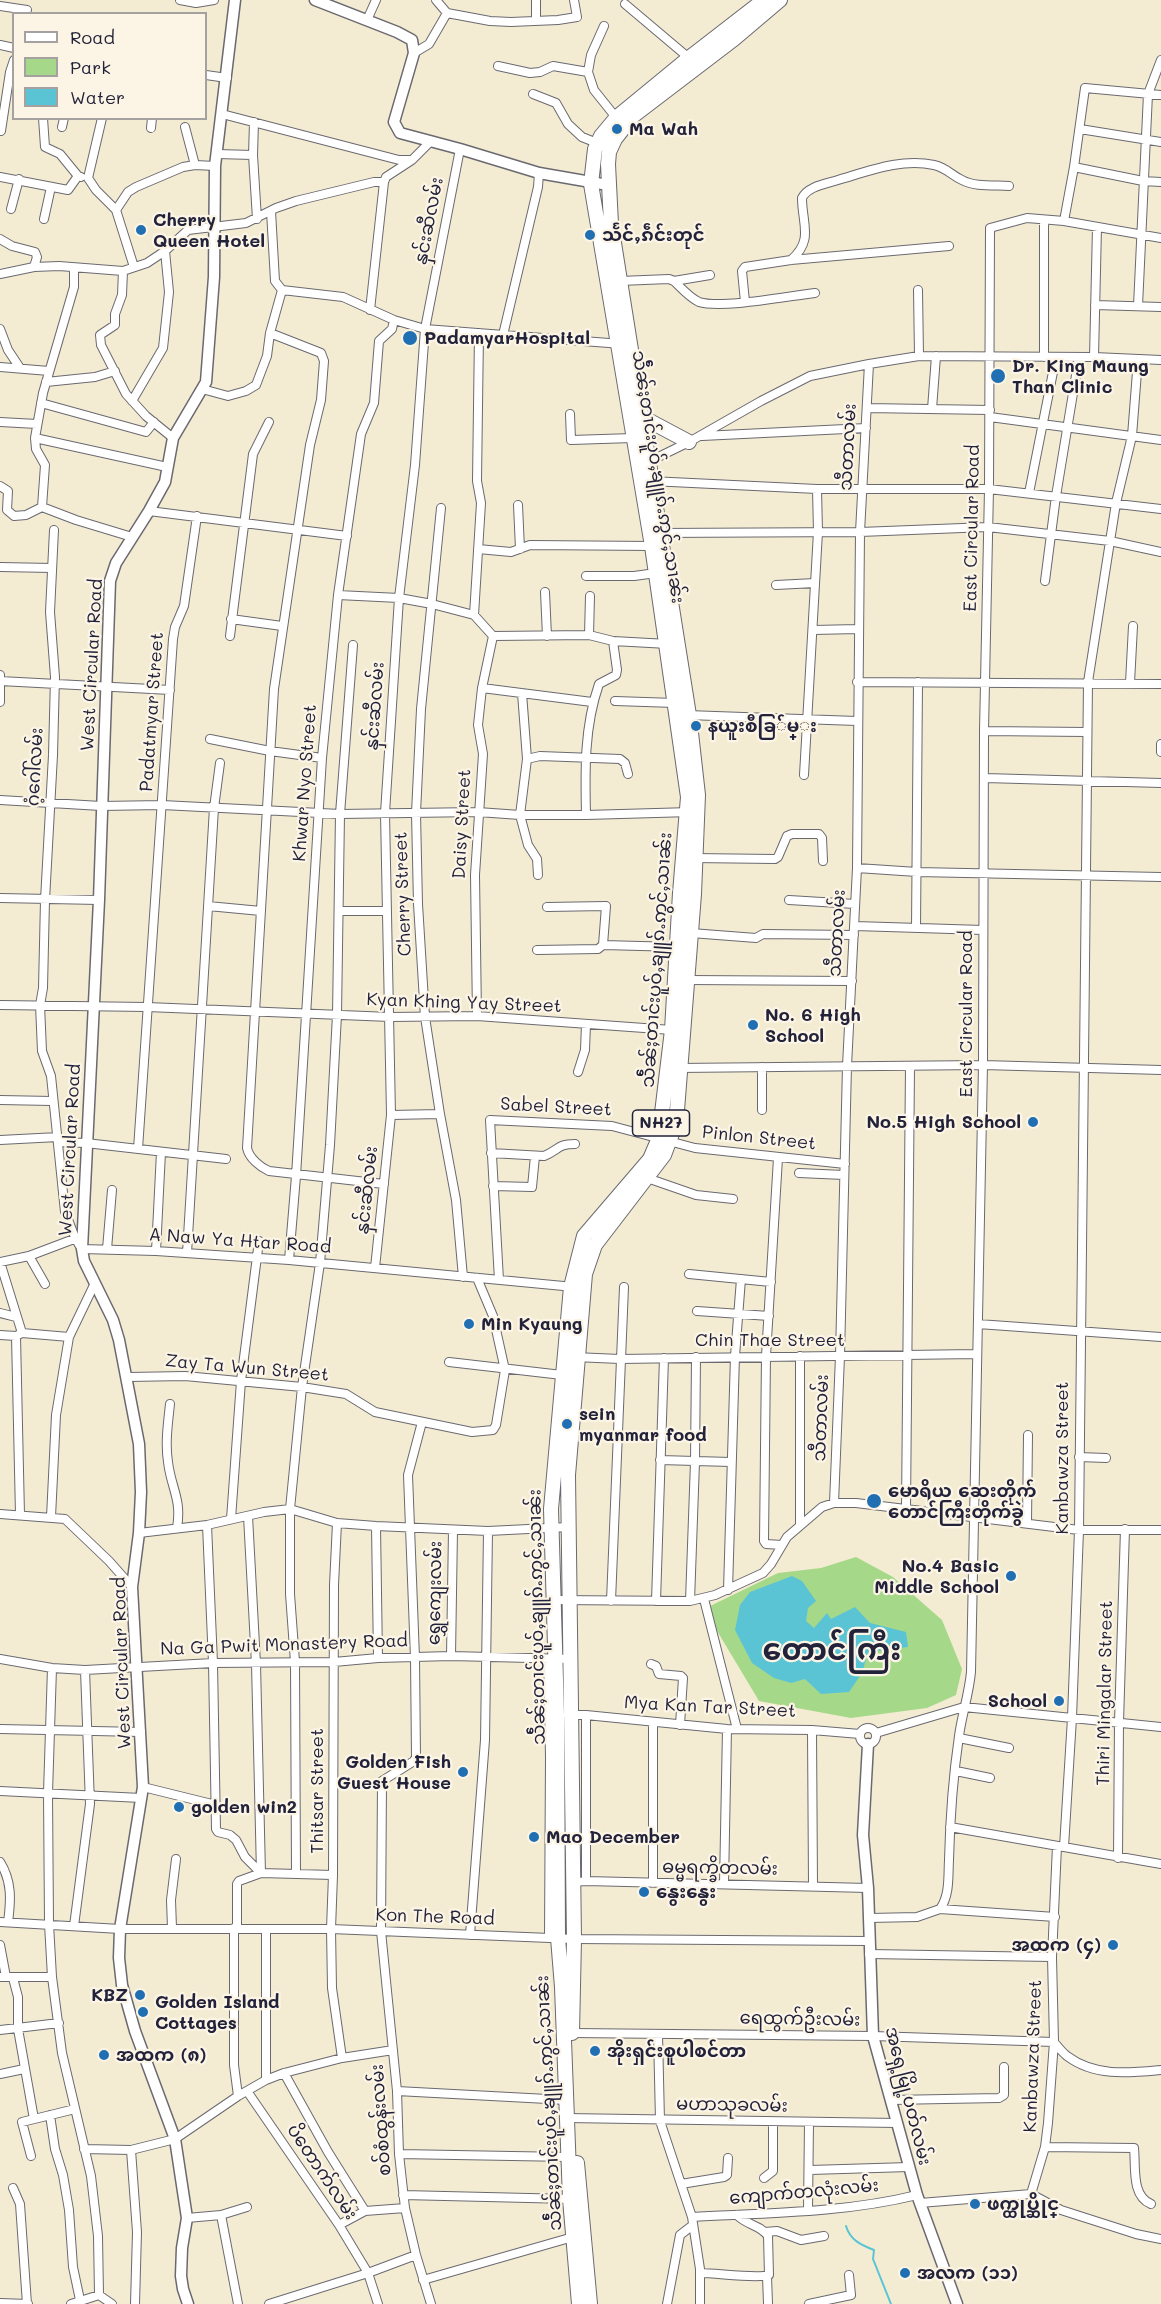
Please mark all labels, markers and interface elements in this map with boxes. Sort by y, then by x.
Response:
legend [12,12,207,120]
text: Road [70,25,115,49]
text: Park [70,55,111,79]
text: Water [70,85,125,109]
place label: Ma Wah [629,118,698,140]
marker: Ma Wah [610,122,624,136]
street label: နှင်းဆီလမ်း [410,176,448,266]
place label: Cherry Queen Hotel [153,209,265,252]
marker: Cherry Queen Hotel [134,223,148,237]
place label: သႅင်ႇၵဵင်းတုင် [602,224,705,246]
marker: သႅင်ႇၵဵင်းတုင် [583,228,597,242]
place label: PadamyarHospital [424,327,590,349]
marker: PadamyarHospital [401,329,419,347]
street label: သဵႅၼ်ႈတၢင်းပူဝ်ႇၶျူၵ်ႉဢွင်ႇသၢၼ်း [627,349,689,605]
place label: Dr. King Maung Than Clinic [1012,355,1149,398]
marker: Dr. King Maung Than Clinic [989,367,1007,385]
street label: သီတာလမ်း [835,403,861,491]
street label: East Circular Road [960,444,984,612]
street label: West Circular Road [77,578,107,752]
street label: Padatmyar Street [136,632,168,792]
street label: နှင်းဆီလမ်း [361,661,389,751]
street label: Khwar Nyo Street [289,704,321,862]
place label: နယူးစီခြ်မ္း [708,715,817,737]
marker: နယူးစီခြ်မ္း [689,719,703,733]
street label: ဂံ့ဂေါ်လမ်း [22,727,48,807]
street label: Daisy Street [448,768,476,880]
street label: Cherry Street [390,831,416,957]
street label: သဵႅၼ်ႈတၢင်းပူဝ်ႇၶျူၵ်ႉဢွင်ႇသၢၼ်း [637,832,677,1088]
street label: သီတာလမ်း [824,889,850,977]
street label: East Circular Road [955,930,977,1098]
street label: Kyan Khing Yay Street [366,989,562,1017]
place label: No. 6 High School [765,1004,861,1046]
marker: No. 6 High School [746,1018,760,1032]
street label: West Circular Road [55,1063,85,1237]
street label: Sabel Street [500,1093,612,1121]
road number: NH27 [632,1110,690,1136]
place label: No.5 High School [866,1111,1021,1133]
marker: No.5 High School [1026,1115,1040,1129]
street label: Pinlon Street [701,1121,817,1155]
street label: နှင်းဆီလမ်း [352,1145,382,1235]
street label: A Naw Ya Htar Road [148,1224,332,1258]
place label: Min Kyaung [481,1313,582,1335]
marker: Min Kyaung [462,1317,476,1331]
street label: Chin Thae Street [695,1329,845,1351]
street label: Zay Ta Wun Street [164,1350,330,1386]
street label: သီတာလမ်း [809,1374,833,1462]
street label: Kanbawza Street [1051,1381,1073,1535]
place label: sein myanmar food [579,1403,707,1446]
marker: sein myanmar food [560,1417,574,1431]
place label: မောရိယ ဆေးတိုက် တောင်ကြီးတိုက်ခွဲ [888,1480,1037,1522]
street label: သဵႅၼ်ႈတၢင်းပူဝ်ႇၶျူၵ်ႉဢွင်ႇသၢၼ်း [524,1489,550,1745]
marker: မောရိယ ဆေးတိုက် တောင်ကြီးတိုက်ခွဲ [865,1492,883,1510]
street label: ရွှေကျေးလမ်း [423,1541,447,1645]
place label: No.4 Basic Middle School [874,1555,999,1598]
marker: No.4 Basic Middle School [1004,1569,1018,1583]
street label: West Circular Road [108,1576,136,1750]
street label: Thiri Mingalar Street [1093,1600,1117,1786]
street label: Na Ga Pwit Monastery Road [160,1630,408,1660]
district label: တောင်ကြီး [762,1633,902,1669]
place label: School [988,1690,1047,1712]
street label: Mya Kan Tar Street [624,1692,796,1722]
marker: School [1052,1694,1066,1708]
street label: Thitsar Street [306,1728,328,1854]
place label: Golden Fish Guest House [337,1751,451,1794]
marker: Golden Fish Guest House [456,1765,470,1779]
place label: golden win2 [191,1796,297,1818]
marker: golden win2 [172,1800,186,1814]
place label: Mao December [546,1826,680,1848]
marker: Mao December [527,1830,541,1844]
street label: ဓမ္မရက္ခိတလမ်း [662,1856,778,1880]
place label: နွေးနွေး [656,1881,716,1903]
marker: နွေးနွေး [637,1885,651,1899]
street label: Kon The Road [375,1904,495,1930]
place label: အထက (၄) [1011,1934,1101,1956]
marker: အထက (၄) [1106,1938,1120,1952]
street label: သဵႅၼ်ႈတၢင်းပူဝ်ႇၶျူၵ်ႉဢွင်ႇသၢၼ်း [532,1975,566,2231]
street label: Kanbawza Street [1020,1979,1046,2133]
place label: KBZ [91,1984,128,2006]
marker: KBZ [133,1988,147,2002]
place label: Golden Island Cottages [155,1991,279,2034]
marker: Golden Island Cottages [136,2005,150,2019]
street label: ရေထွက်ဦးလမ်း [739,2007,861,2031]
street label: အရှေ့မြို့ပတ်လမ်း [880,2024,936,2168]
place label: အိုးရှင်းစူပါစင်တာ [607,2040,746,2062]
place label: အထက (၈) [116,2044,206,2066]
marker: အိုးရှင်းစူပါစင်တာ [588,2044,602,2058]
marker: အထက (၈) [97,2048,111,2062]
street label: စဝ်စံထွန်းလမ်း [366,2063,396,2177]
street label: မဟာသုခလမ်း [676,2093,788,2117]
street label: ပိတောက်လမ်း [282,2120,362,2224]
street label: ကျောက်တလုံးလမ်း [728,2175,880,2209]
place label: ဖက္ထုပ္ဆိုင္ [987,2193,1059,2215]
marker: ဖက္ထုပ္ဆိုင္ [968,2197,982,2211]
place label: အလက (၁၁) [917,2262,1018,2284]
marker: အလက (၁၁) [898,2266,912,2280]

